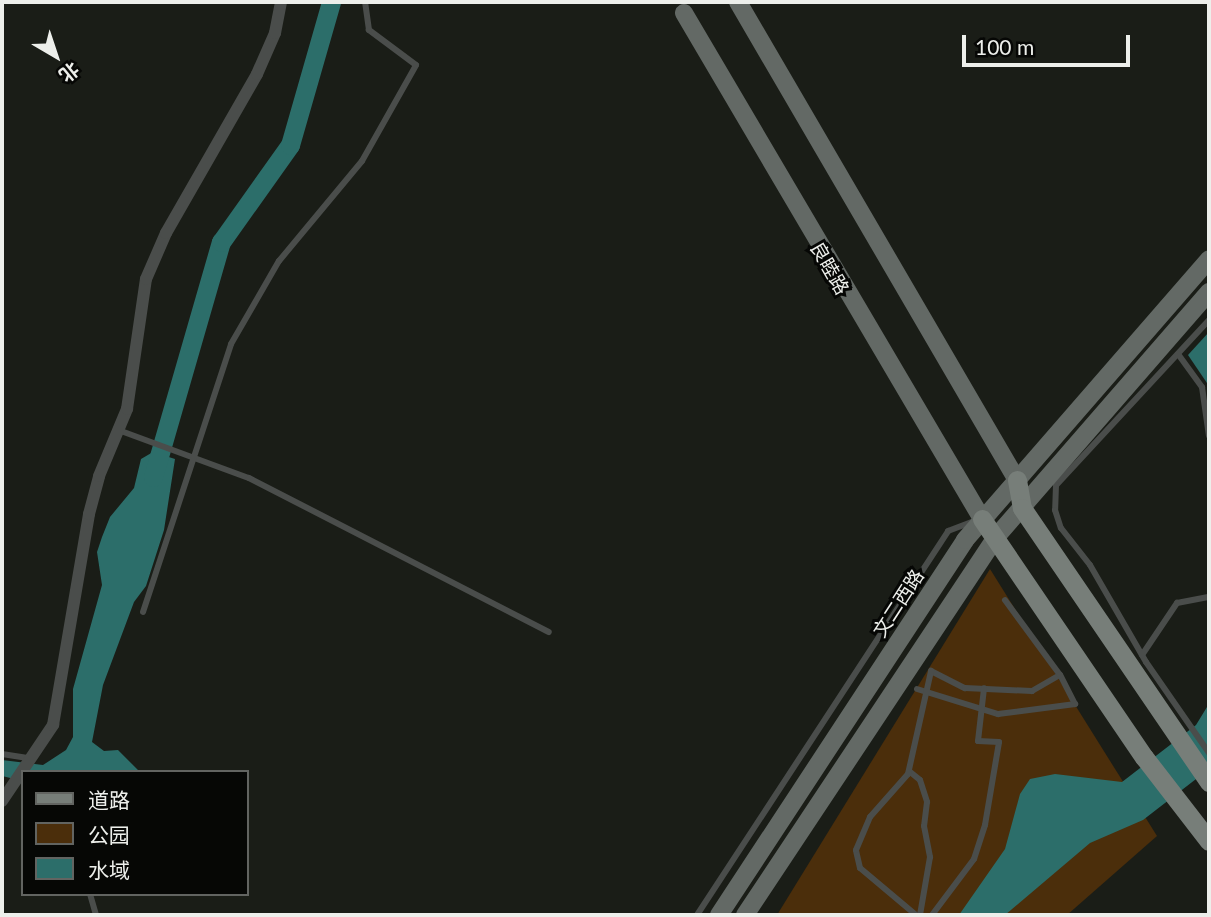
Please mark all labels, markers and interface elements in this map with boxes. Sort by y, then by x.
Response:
north arrow [21,21,91,91]
scale bar [966,21,1134,65]
text: 100 m [975,34,1034,59]
text: 北 [55,58,84,88]
street label: 良睦路 [806,238,854,298]
street label: 文二西路 [868,565,928,641]
legend [21,770,248,896]
text: 道路 [88,787,130,812]
text: 公园 [88,822,130,847]
text: 水域 [88,857,130,882]

